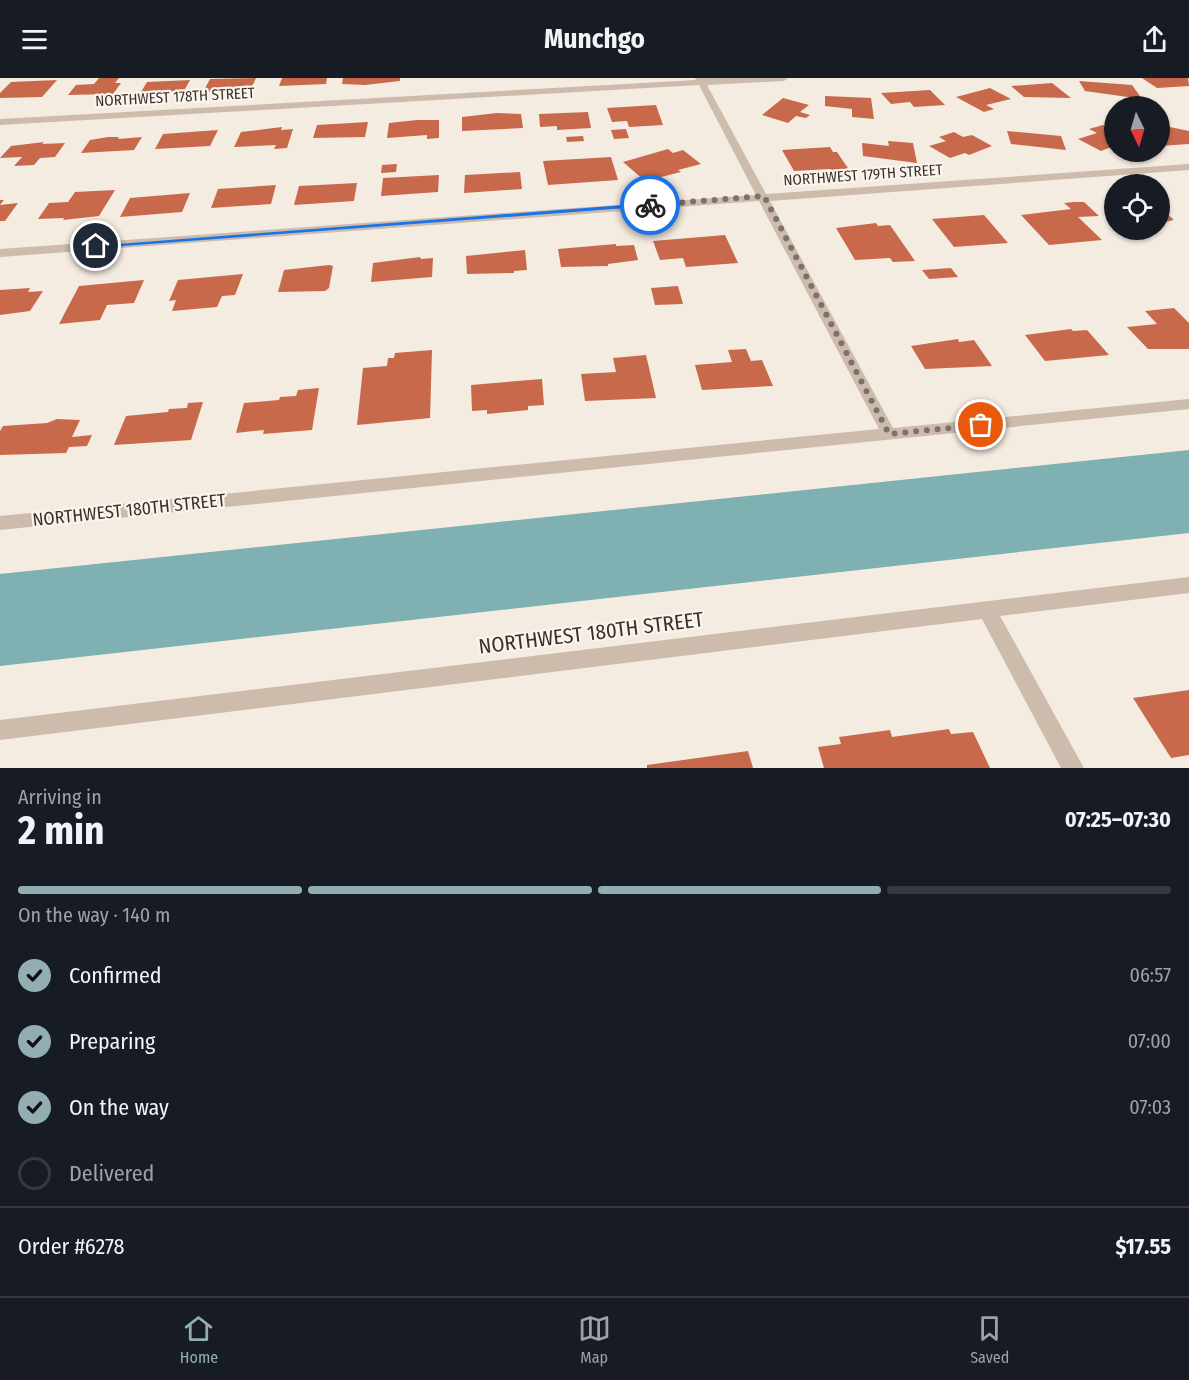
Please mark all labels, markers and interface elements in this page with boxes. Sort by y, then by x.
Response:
icon: menu [18,23,51,56]
text: Munchgo [544,23,645,55]
icon: share [1138,23,1171,56]
street label: NORTHWEST 178TH STREET [95,84,255,110]
north arrow [1104,96,1170,162]
map controls [1104,96,1170,240]
street label: NORTHWEST 179TH STREET [783,160,943,190]
button: locate [1104,174,1170,240]
courier [620,175,680,235]
icon: bike [634,189,667,222]
pin [70,220,121,271]
icon: home [79,229,112,262]
pin [955,399,1006,450]
icon: bag [964,408,997,441]
street label: NORTHWEST 180TH STREET [31,489,227,531]
street label: NORTHWEST 180TH STREET [477,606,705,660]
text: Arriving in [18,785,102,809]
text: 07:25–07:30 [1065,806,1171,833]
text: 2 min [18,808,104,854]
text: On the way · 140 m [18,903,170,927]
icon: check [18,959,51,992]
text: Confirmed [69,962,162,989]
text: 06:57 [1129,963,1171,987]
icon: check [18,1025,51,1058]
text: Preparing [69,1028,155,1055]
text: 07:00 [1128,1029,1171,1053]
icon: check [18,1091,51,1124]
text: On the way [69,1094,169,1121]
text: 07:03 [1129,1095,1171,1119]
text: Delivered [69,1160,154,1187]
text: Order #6278 [18,1233,125,1260]
text: $17.55 [1115,1233,1171,1260]
tab: Home [180,1312,218,1367]
tab: Map [578,1312,611,1367]
tab: Saved [970,1312,1009,1367]

